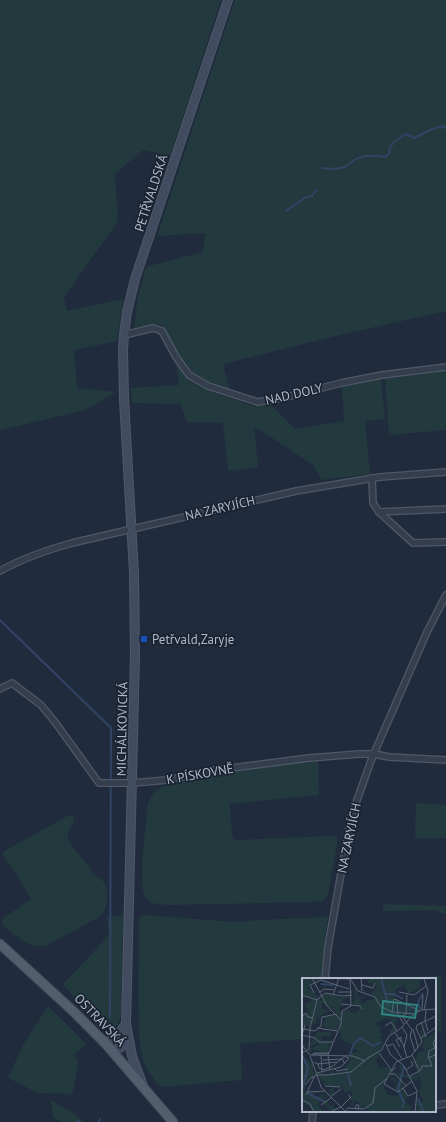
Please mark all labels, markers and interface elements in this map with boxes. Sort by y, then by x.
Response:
street label: PETŘVALDSKÁ [131,152,172,234]
street label: NAD DOLY [264,379,325,409]
street label: NA ZARYJÍCH [183,492,257,524]
place label: Petřvald,Zaryje [152,631,234,648]
marker: Petřvald,Zaryje [139,634,149,644]
street label: MICHÁLKOVICKÁ [113,681,131,776]
street label: K PÍSKOVNĚ [165,760,235,788]
street label: NA ZARYJÍCH [333,801,365,875]
inset map [302,978,436,1112]
street label: OSTRAVSKÁ [71,990,130,1050]

